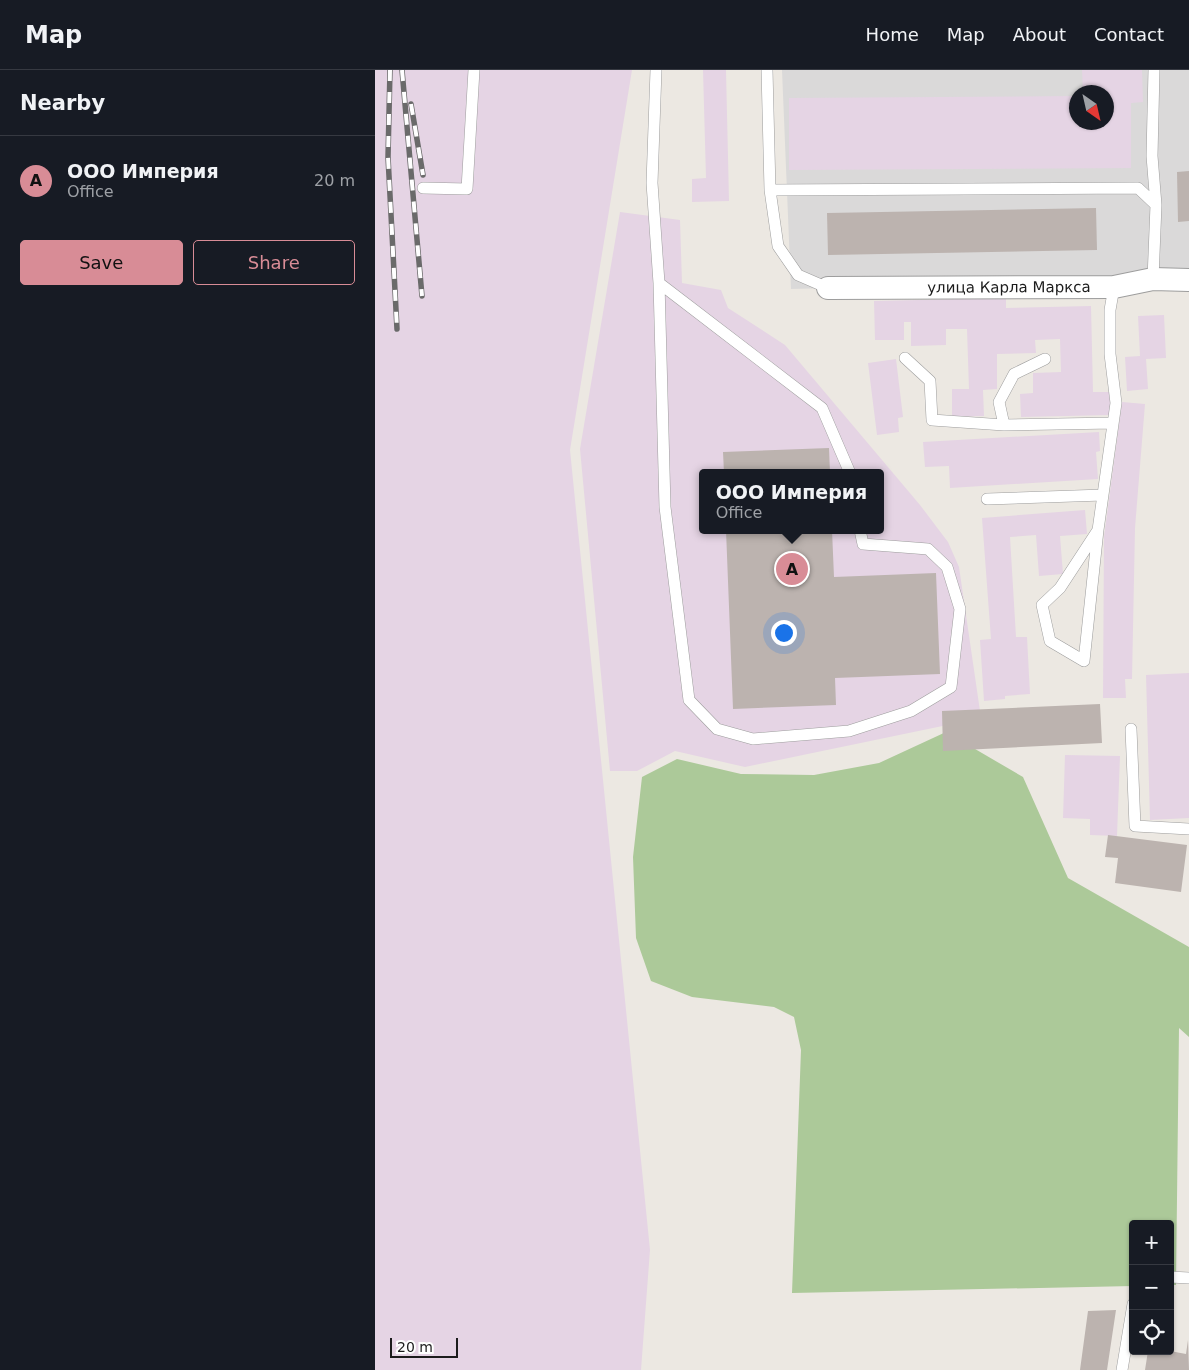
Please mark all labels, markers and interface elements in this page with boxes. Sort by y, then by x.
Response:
text: Map [25,21,82,49]
text: Home [866,24,919,45]
text: Map [947,24,985,45]
text: About [1013,24,1066,45]
text: Contact [1094,24,1164,45]
north arrow [1069,85,1114,130]
text: Nearby [20,91,105,115]
text: ООО Империя [67,160,219,182]
text: A [30,171,42,190]
text: 20 m [314,171,355,190]
text: Office [67,182,114,201]
button: Save [20,240,183,285]
button: Share [193,240,355,285]
street label: улица Карла Маркса [927,278,1091,297]
popup [699,469,884,534]
text: ООО Империя [716,481,867,503]
text: Office [716,503,762,522]
pin: A [776,550,808,588]
your location [771,620,797,646]
map controls [1129,1220,1174,1355]
button: + [1129,1220,1174,1265]
button: − [1129,1265,1174,1310]
button: locate [1129,1310,1174,1355]
scale bar [390,1335,457,1358]
text: 20 m [397,1339,433,1355]

